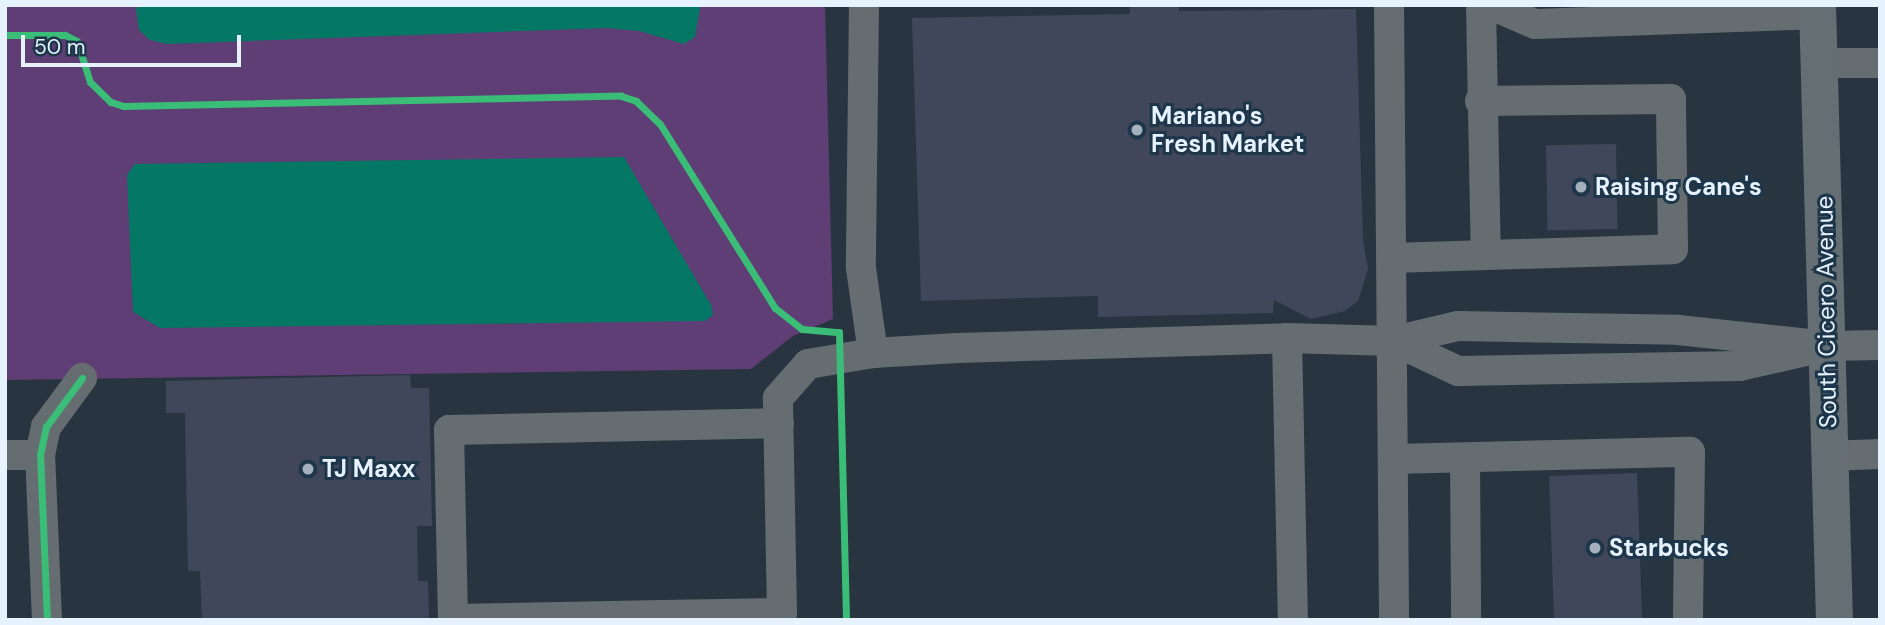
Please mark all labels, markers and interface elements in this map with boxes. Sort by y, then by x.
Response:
scale bar [24,21,245,65]
text: 50 m [34,33,85,61]
place label: Mariano's Fresh Market [1151,102,1304,158]
marker: Mariano's Fresh Market [1129,122,1145,138]
place label: Raising Cane's [1595,173,1762,201]
marker: Raising Cane's [1573,179,1589,195]
street label: South Cicero Avenue [1810,196,1842,428]
place label: TJ Maxx [322,455,415,483]
marker: TJ Maxx [300,461,316,477]
place label: Starbucks [1609,534,1729,562]
marker: Starbucks [1587,540,1603,556]

